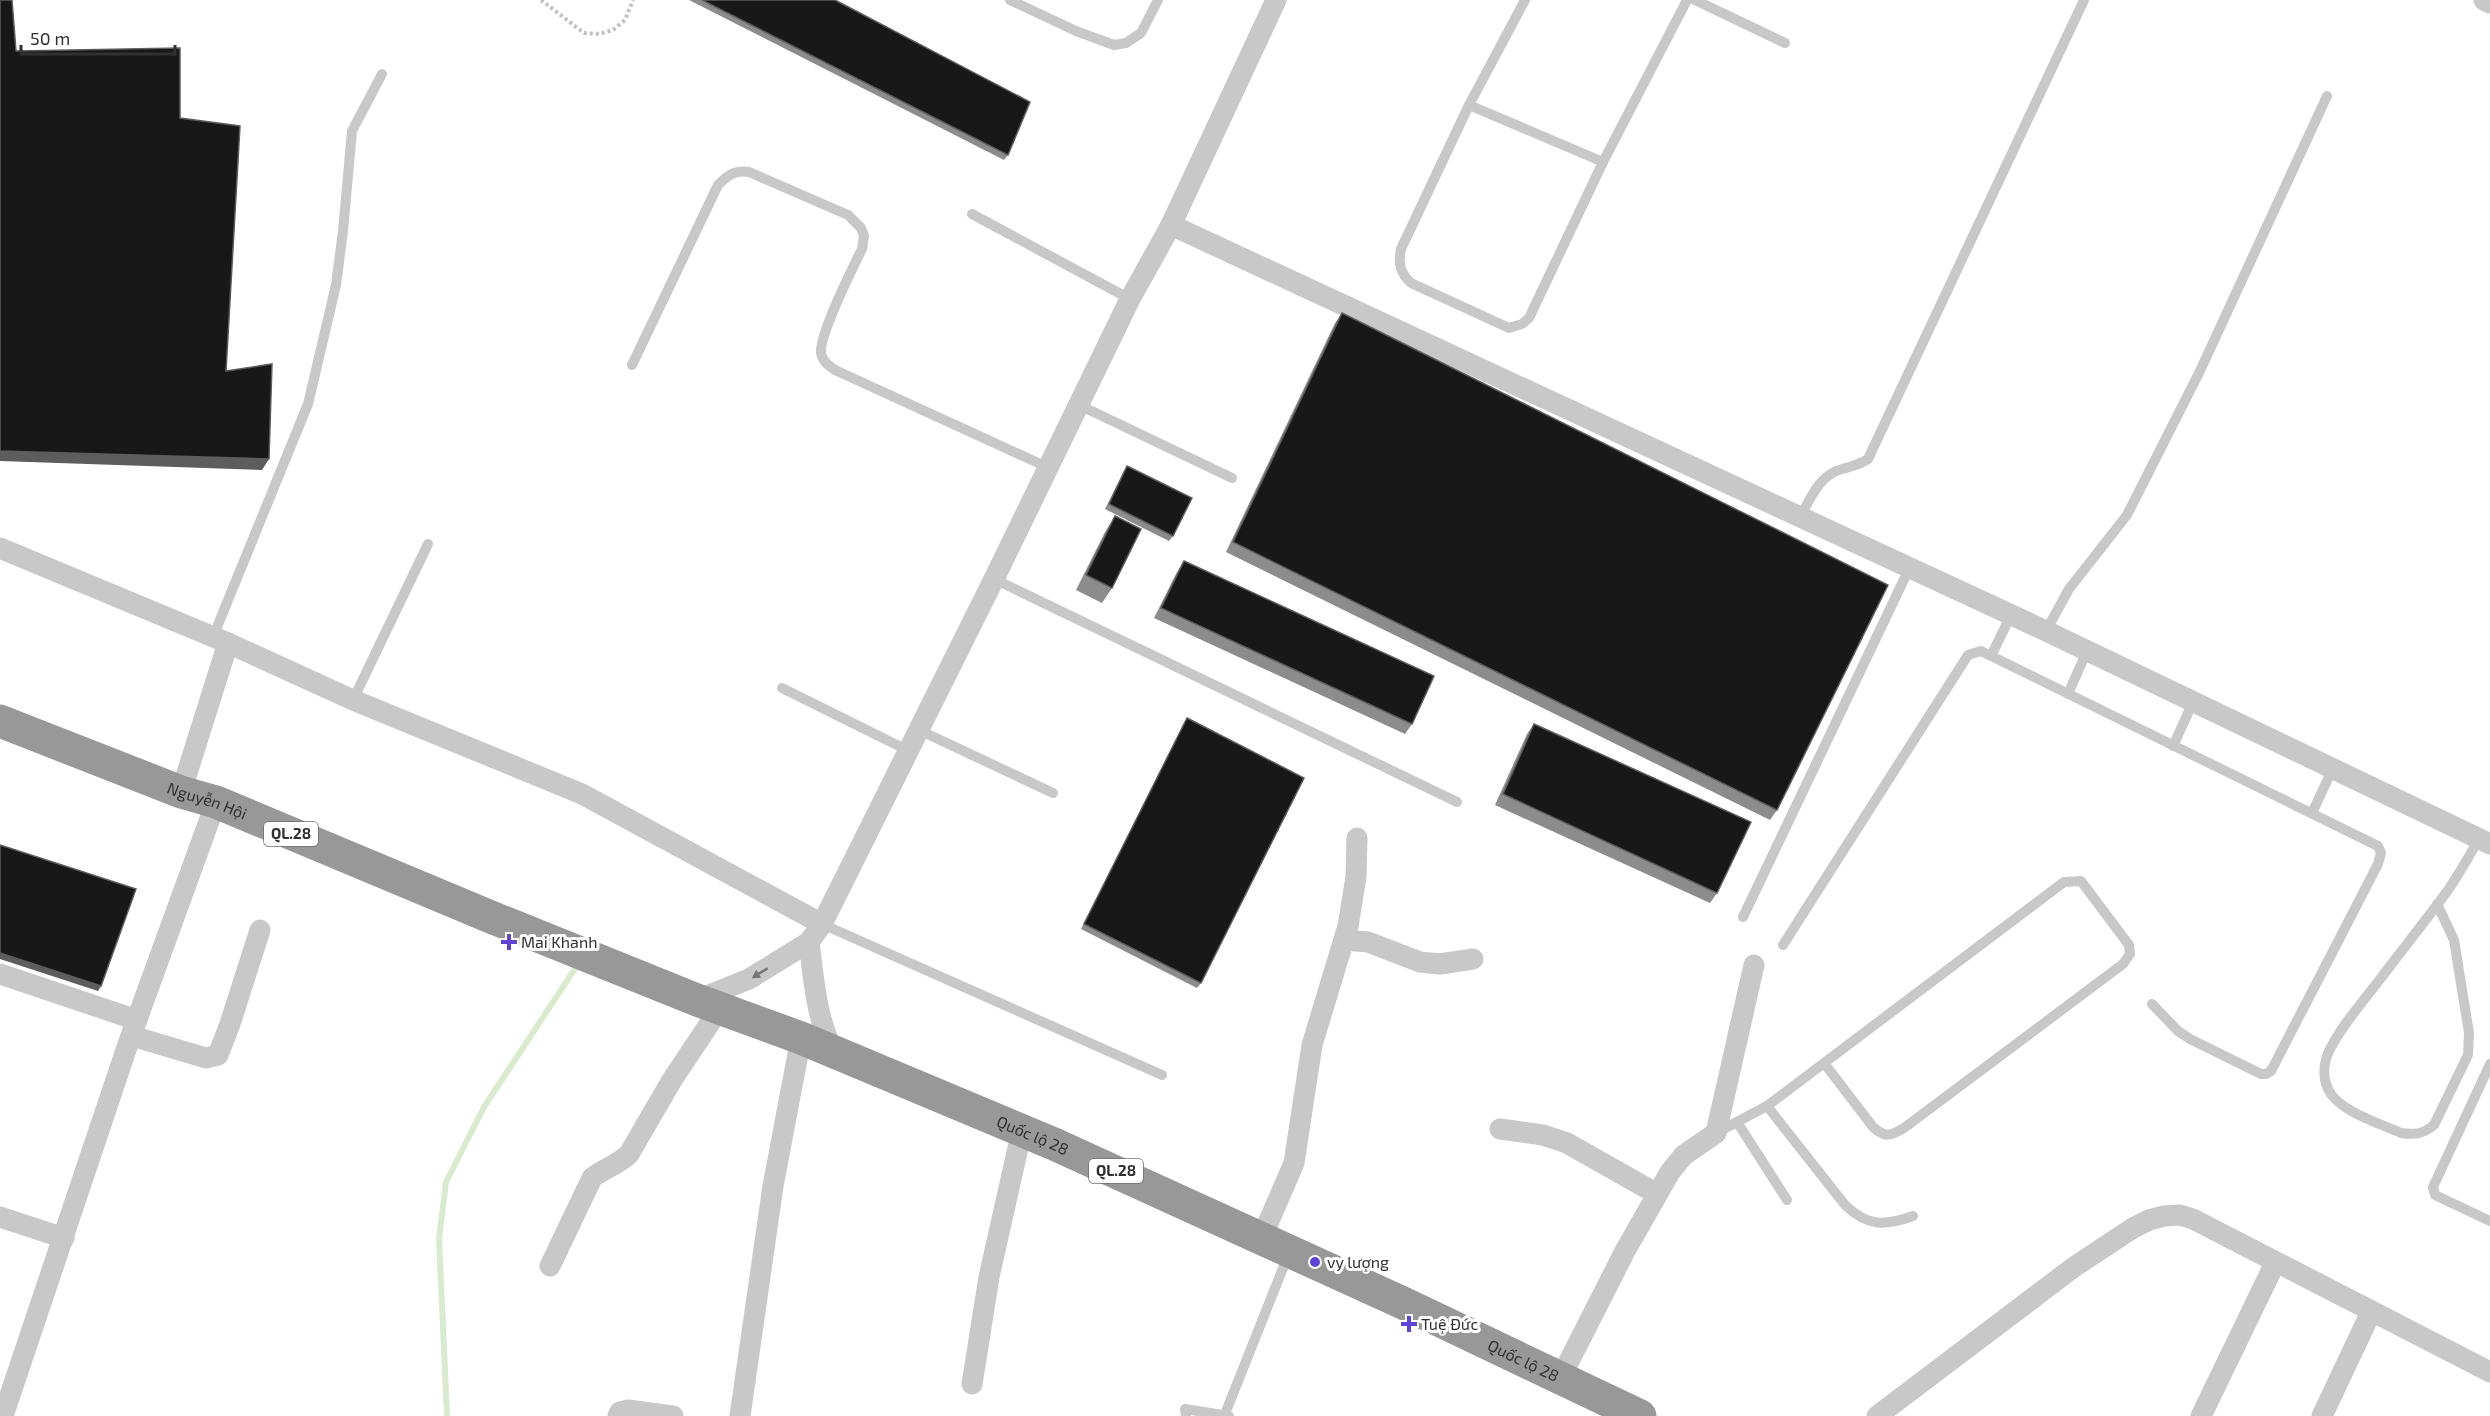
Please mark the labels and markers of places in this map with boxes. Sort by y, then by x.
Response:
place label: Mai Khanh [521,932,597,951]
marker: Mai Khanh [502,935,516,949]
place label: vy lượng [1327,1252,1389,1271]
marker: vy lượng [1308,1255,1322,1269]
place label: Tuệ Đức [1421,1314,1478,1333]
marker: Tuệ Đức [1402,1317,1416,1331]

